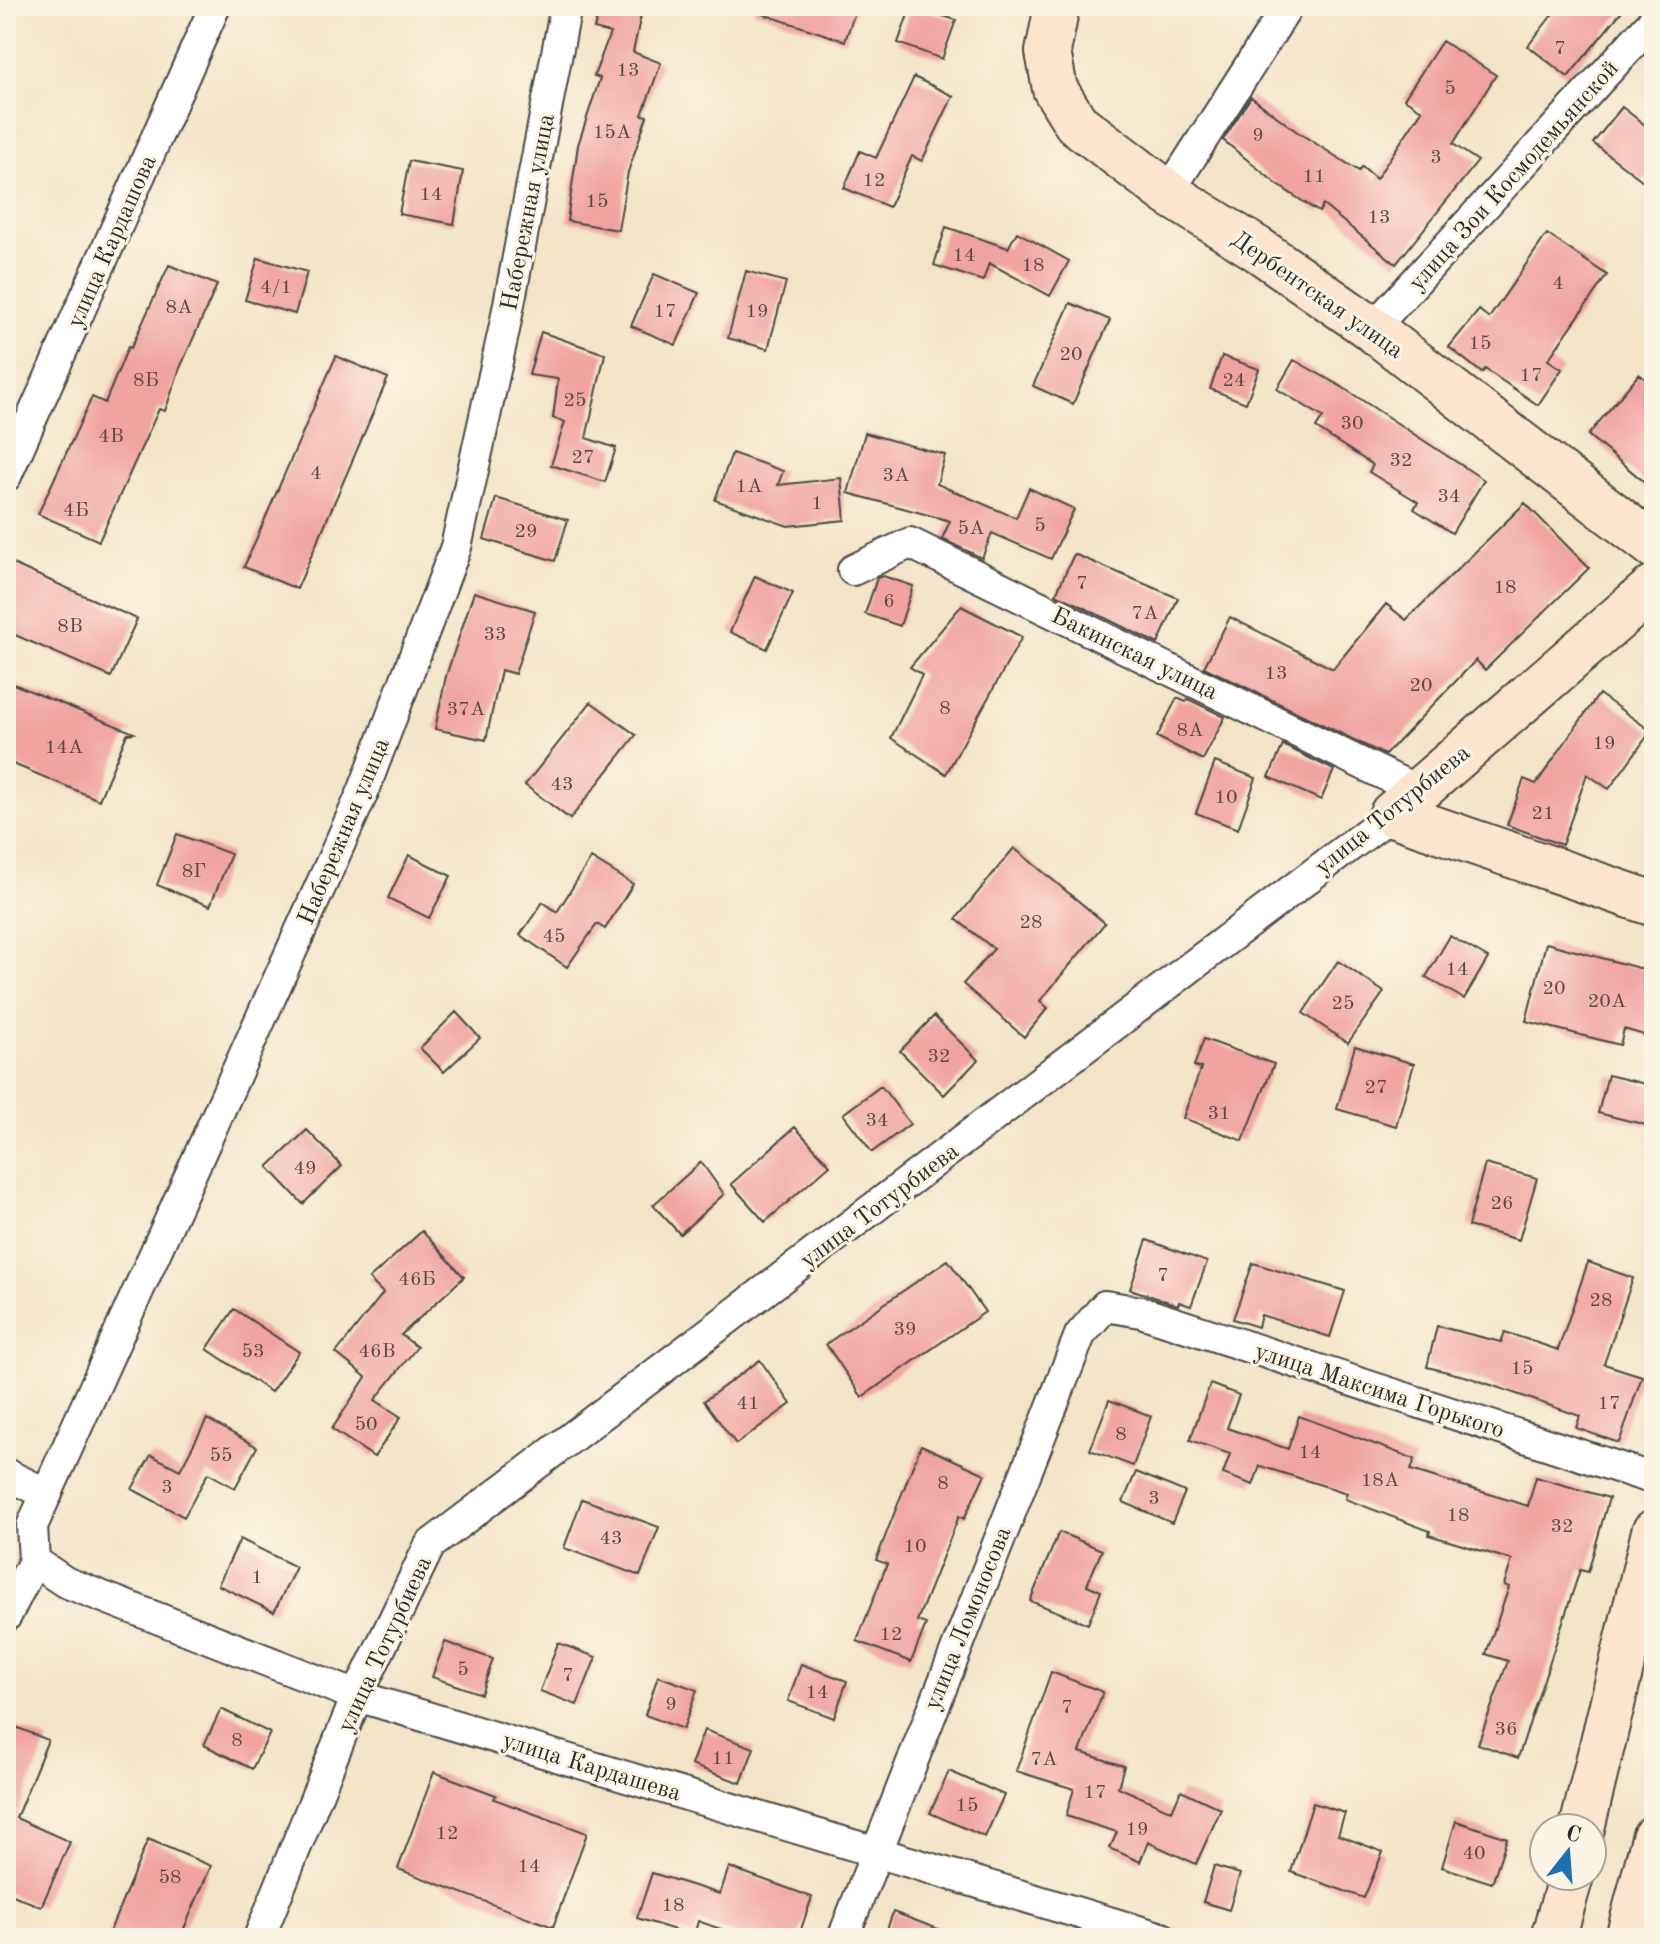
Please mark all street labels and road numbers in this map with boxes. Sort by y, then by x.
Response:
street label: улица Зои Космодемьянской [1405,57,1624,296]
street label: Набережная улица [498,112,560,313]
street label: улица Кардашова [64,152,162,332]
street label: Дербентская улица [1227,227,1407,364]
street label: Бакинская улица [1047,604,1221,706]
street label: Набережная улица [295,735,395,929]
street label: улица Тотурбиева [1311,741,1475,880]
street label: улица Тотурбиева [797,1139,964,1274]
street label: улица Максима Горького [1252,1340,1507,1444]
street label: улица Ломоносова [921,1524,1017,1714]
street label: улица Тотурбиева [335,1553,437,1737]
street label: улица Кардашева [499,1729,684,1807]

